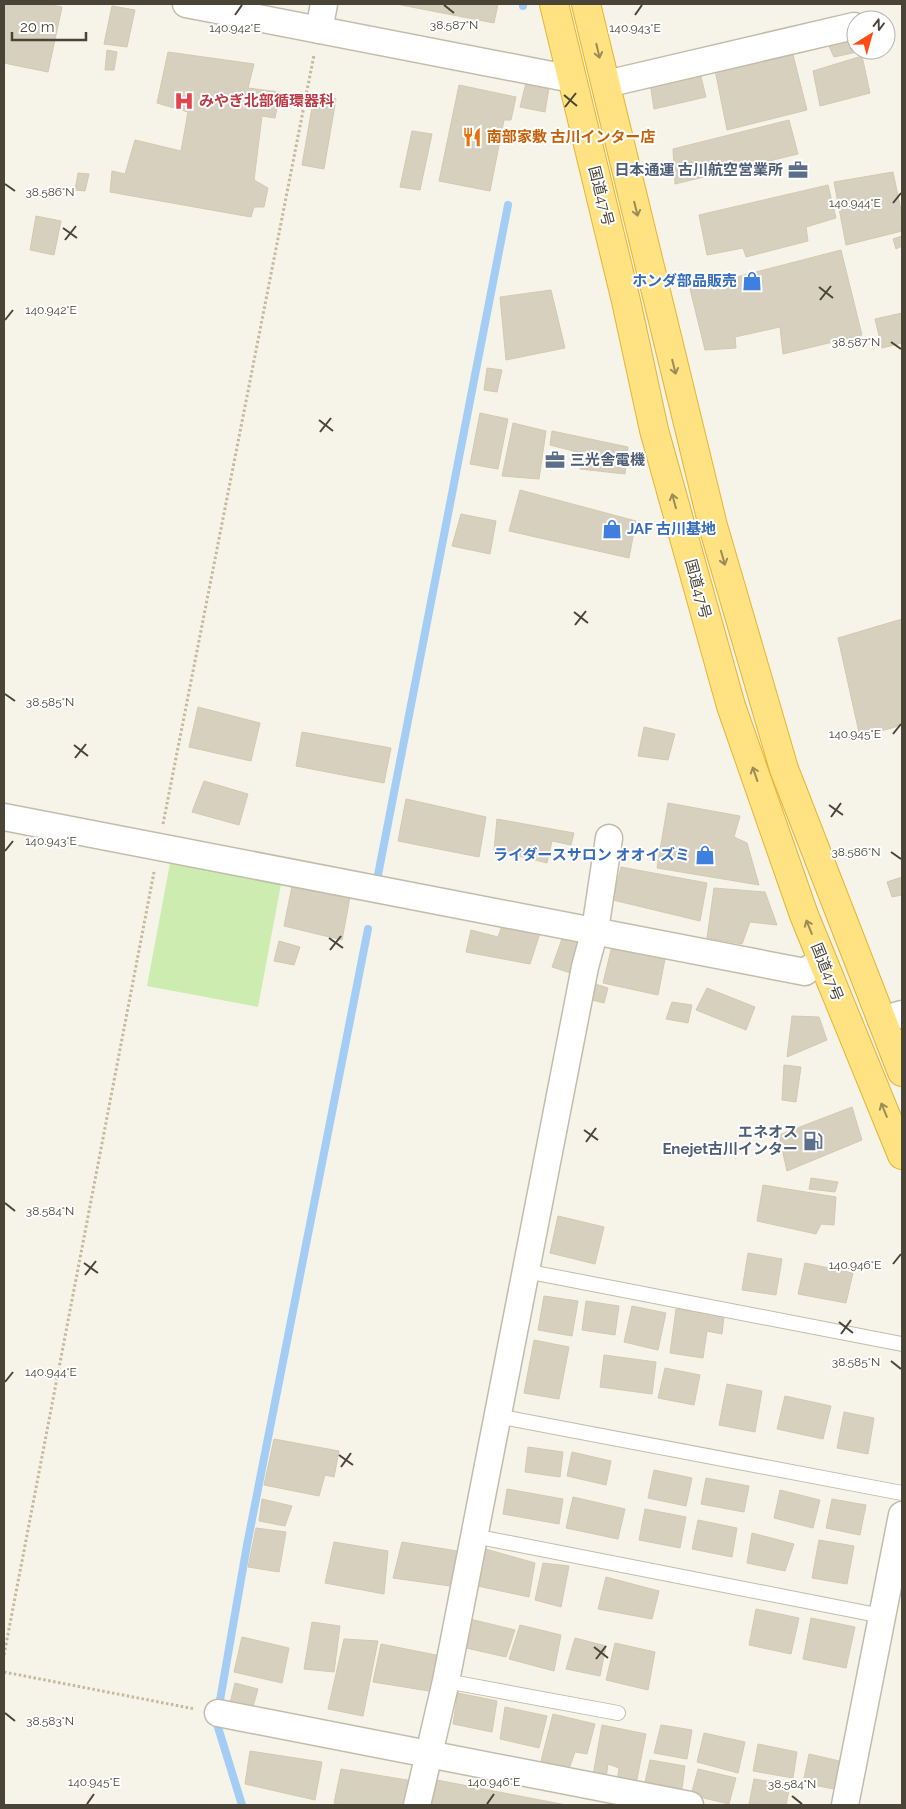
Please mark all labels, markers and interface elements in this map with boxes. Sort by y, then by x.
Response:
scale bar [12,10,86,42]
north arrow [846,10,896,60]
text: N [870,15,888,34]
text: 20 m [20,18,55,36]
text: 38.587°N [430,18,478,32]
text: 140.942°E [209,21,261,35]
text: 140.943°E [609,21,661,35]
one-way arrow [594,43,603,59]
hospital icon: みやぎ北部循環器科 [173,90,195,112]
place label: みやぎ北部循環器科 [199,92,334,110]
restaurant icon: 南部家敷 古川インター店 [461,126,483,148]
place label: 南部家敷 古川インター店 [487,128,656,146]
office icon: 日本通運 古川航空営業所 [787,159,809,181]
place label: 日本通運 古川航空営業所 [614,161,783,179]
street label: 国道47号 [585,164,617,228]
text: 38.586°N [25,185,75,199]
text: 140.944°E [829,196,881,210]
one-way arrow [632,201,641,217]
shop icon: ホンダ部品販売 [741,270,763,292]
place label: ホンダ部品販売 [632,272,737,290]
text: 140.942°E [25,303,77,317]
text: 38.587°N [832,335,880,349]
one-way arrow [670,358,680,374]
office icon: 三光舎電機 [544,449,566,471]
place label: 三光舎電機 [570,451,645,469]
one-way arrow [669,493,678,509]
shop icon: JAF 古川基地 [601,518,623,540]
place label: JAF 古川基地 [627,520,716,538]
one-way arrow [718,550,728,566]
street label: 国道47号 [681,557,715,621]
text: 38.585°N [26,695,74,709]
text: 140.945°E [829,727,881,741]
one-way arrow [750,767,759,782]
text: 140.943°E [25,834,77,848]
shop icon: ライダースサロン オオイズミ [694,844,716,866]
text: 38.586°N [831,845,881,859]
place label: ライダースサロン オオイズミ [493,846,690,864]
one-way arrow [804,920,814,935]
street label: 国道47号 [807,940,847,1004]
one-way arrow [878,1103,888,1118]
place label: エネオス Enejet古川インター [662,1123,798,1158]
fuel station icon: エネオス Enejet古川インター [802,1130,824,1152]
text: 38.584°N [26,1204,74,1218]
text: 140.946°E [829,1258,881,1272]
text: 38.585°N [832,1355,880,1369]
text: 140.944°E [25,1365,77,1379]
text: 38.583°N [26,1714,74,1728]
text: 140.945°E [68,1775,120,1789]
text: 140.946°E [468,1775,520,1789]
text: 38.584°N [768,1777,816,1791]

